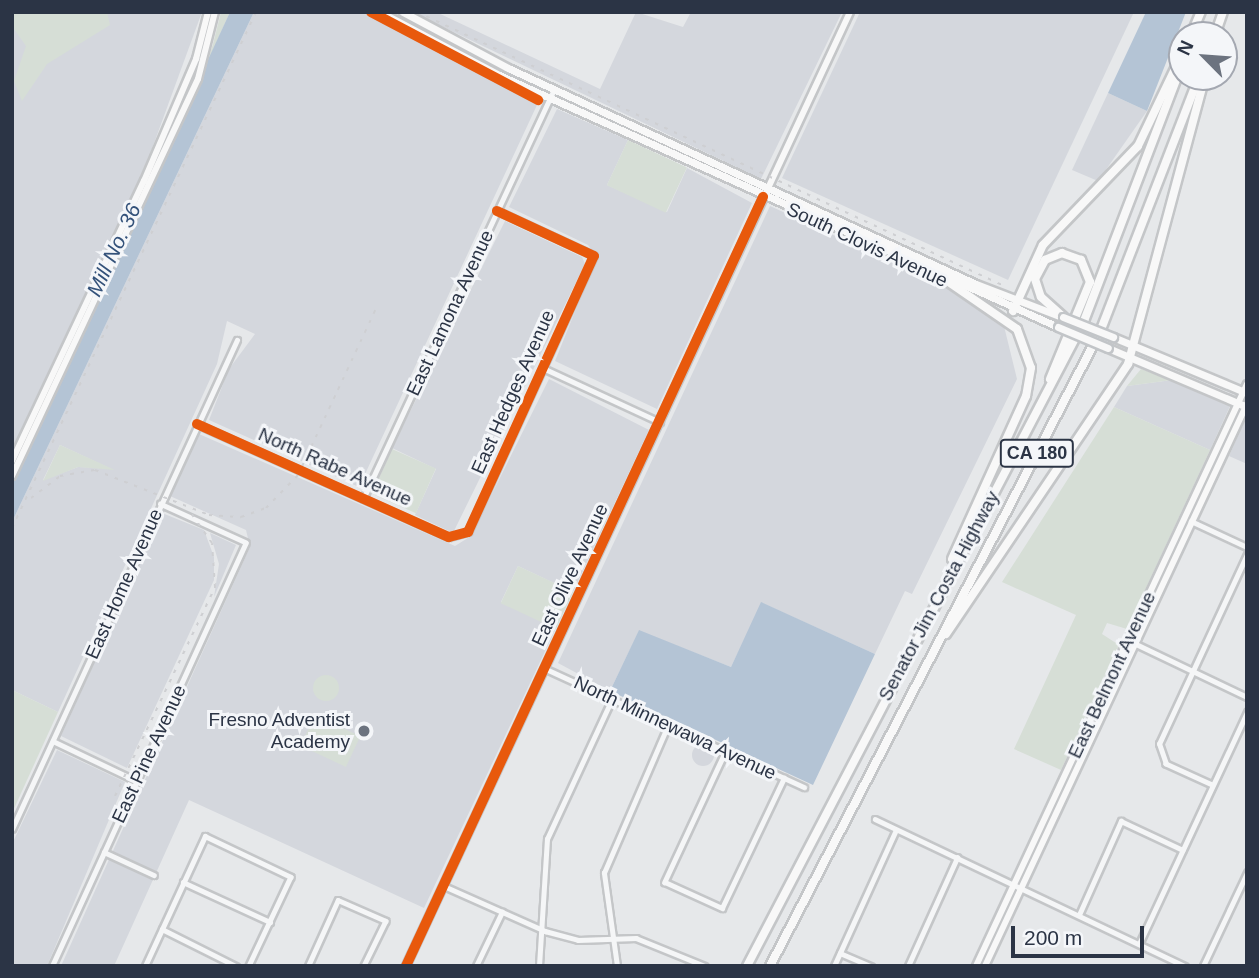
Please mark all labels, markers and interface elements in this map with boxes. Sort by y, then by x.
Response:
north arrow [1168,21,1238,91]
text: N [1173,37,1198,58]
street label: South Clovis Avenue [782,197,952,293]
water label: Mill No. 36 [82,200,146,300]
street label: East Lamona Avenue [401,226,499,400]
street label: East Hedges Avenue [466,306,560,478]
street label: North Rabe Avenue [254,423,416,511]
road number: CA 180 [998,438,1076,467]
street label: Senator Jim Costa Highway [874,487,1004,705]
street label: East Olive Avenue [527,500,613,650]
street label: East Home Avenue [80,505,168,663]
street label: East Belmont Avenue [1063,588,1161,762]
street label: North Minnewawa Avenue [570,671,780,785]
street label: East Pine Avenue [107,681,191,827]
place label: Fresno Adventist Academy [207,709,350,753]
marker: Fresno Adventist Academy [356,723,372,739]
scale bar [1014,912,1147,956]
text: 200 m [1024,926,1082,949]

